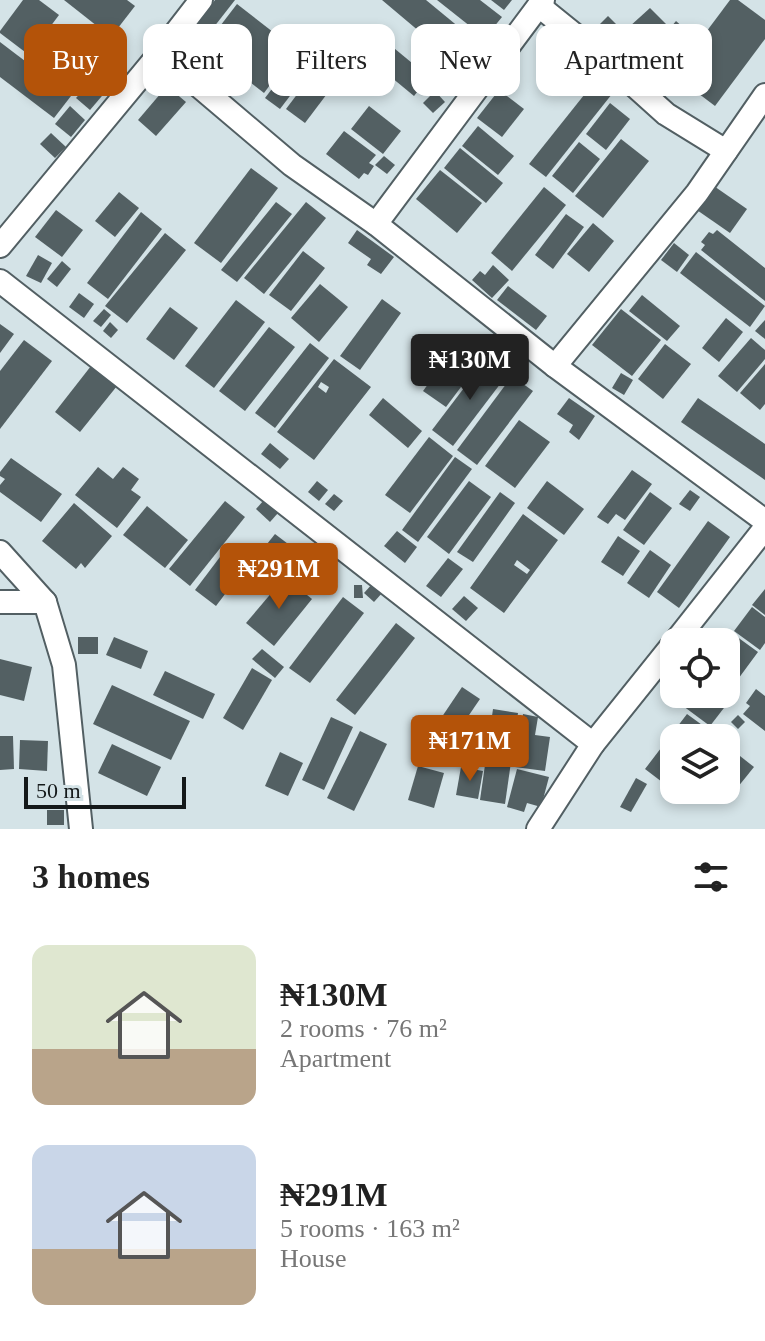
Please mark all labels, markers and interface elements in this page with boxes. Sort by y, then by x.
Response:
chip: Buy [24,24,127,96]
chip: Rent [143,24,252,96]
chip: Filters [268,24,395,96]
chip: New [411,24,520,96]
chip: Apartment [536,24,712,96]
pin: ₦130M [414,334,526,402]
text: ₦130M [429,345,511,374]
pin: ₦291M [223,543,335,611]
text: ₦291M [238,554,320,583]
map controls [660,628,740,804]
button: locate [660,628,740,708]
pin: ₦171M [414,715,526,783]
button: layers [660,724,740,804]
text: ₦171M [429,726,511,755]
scale bar [24,773,186,809]
text: 50 m [36,778,81,803]
icon: filters [689,855,733,899]
text: 3 homes [32,858,150,895]
text: ₦130M [280,976,388,1013]
icon: home [96,977,192,1073]
text: 2 rooms · 76 m² [280,1014,447,1043]
text: Apartment [280,1044,391,1073]
text: ₦291M [280,1176,388,1213]
icon: home [96,1177,192,1273]
text: 5 rooms · 163 m² [280,1214,460,1243]
text: House [280,1244,346,1273]

